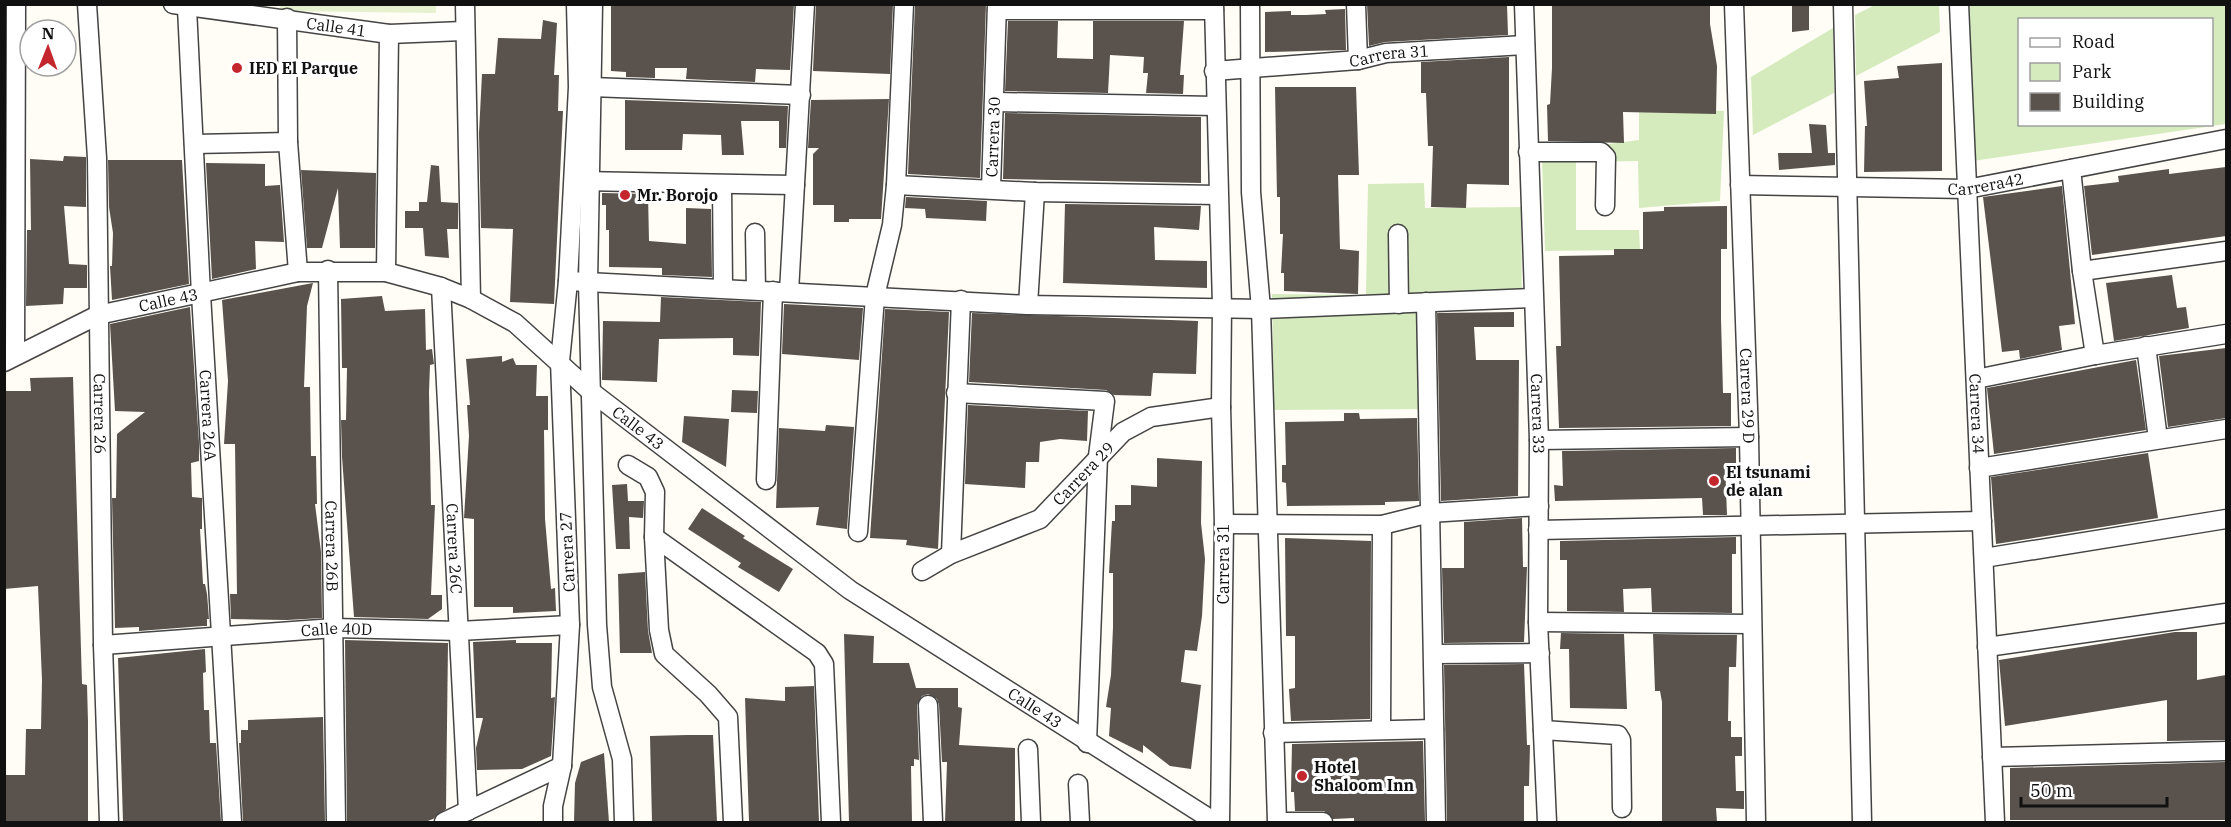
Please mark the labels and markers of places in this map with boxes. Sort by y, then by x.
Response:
place label: IED El Parque [249,58,358,78]
marker: IED El Parque [230,61,244,75]
place label: Mr. Borojo [637,185,718,205]
marker: Mr. Borojo [618,188,632,202]
place label: El tsunami de alan [1726,462,1811,500]
marker: El tsunami de alan [1707,474,1721,488]
place label: Hotel Shaloom Inn [1314,757,1415,795]
marker: Hotel Shaloom Inn [1295,769,1309,783]

